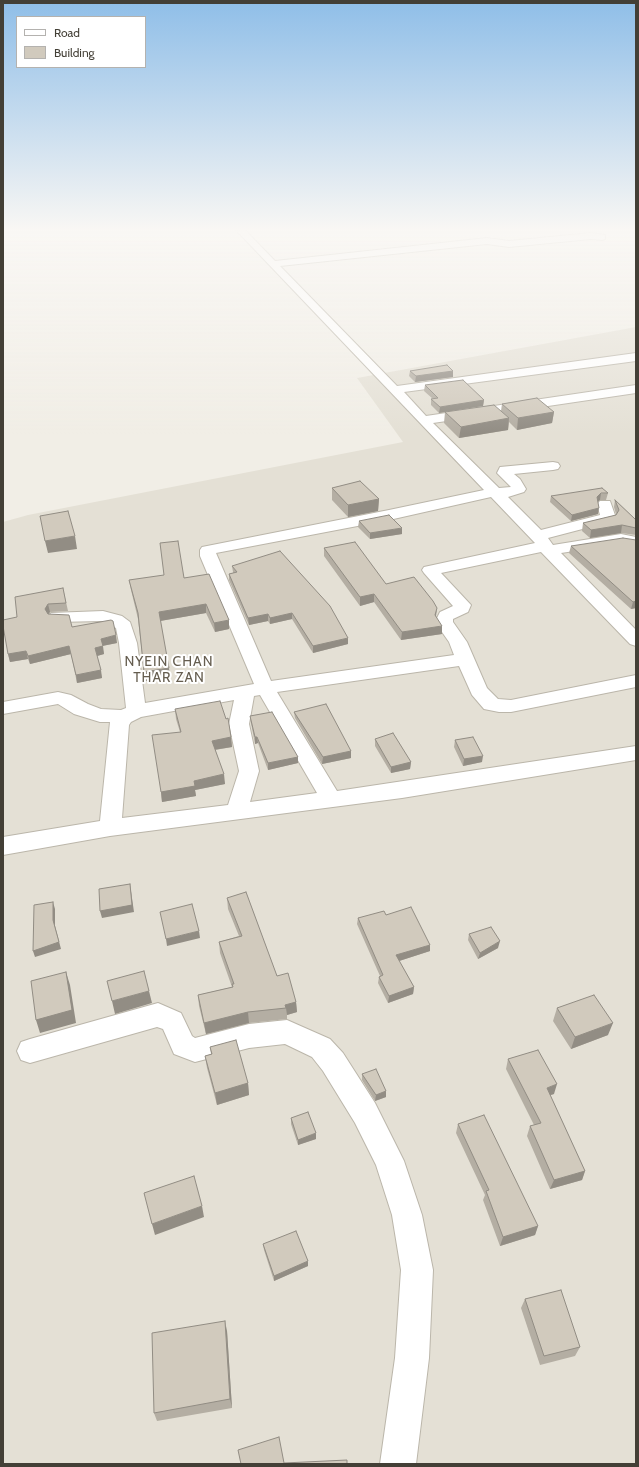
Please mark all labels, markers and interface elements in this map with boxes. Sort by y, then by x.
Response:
legend [16,16,146,68]
text: Road [54,25,80,40]
text: Building [54,45,95,60]
district label: NYEIN CHAN THAR ZAN [124,654,214,686]

